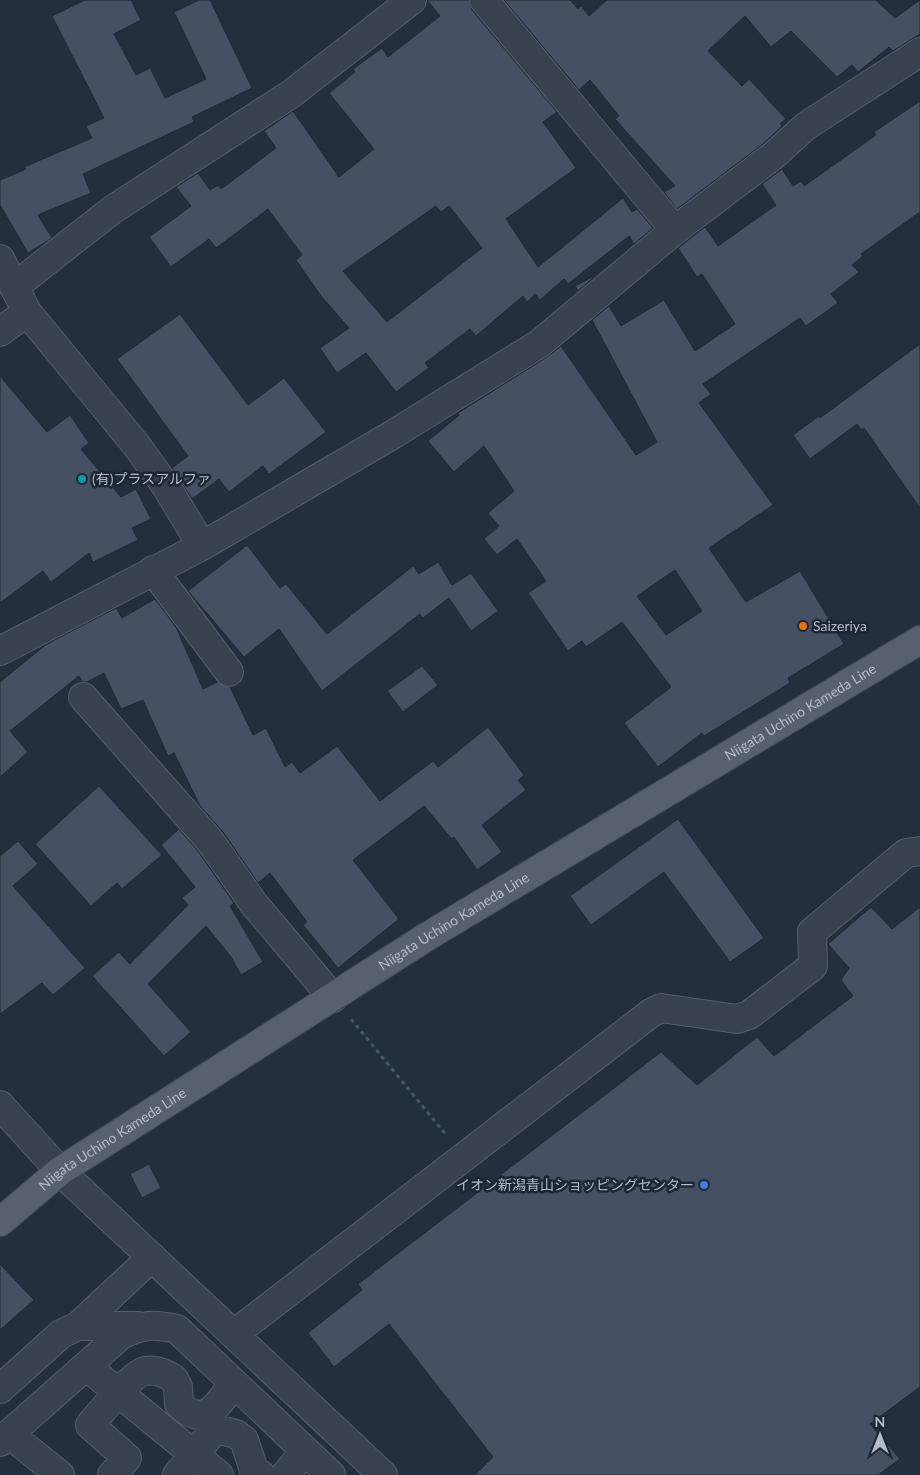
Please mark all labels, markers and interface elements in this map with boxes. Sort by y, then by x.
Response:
place label: (有)プラスアルファ [92,470,211,487]
marker: (有)プラスアルファ [76,473,88,485]
place label: Saizeriya [813,617,867,634]
marker: Saizeriya [797,620,809,632]
street label: Niigata Uchino Kameda Line [721,659,879,764]
street label: Niigata Uchino Kameda Line [375,868,532,974]
street label: Niigata Uchino Kameda Line [35,1084,189,1194]
place label: イオン新潟青山ショッピングセンター [456,1176,694,1193]
marker: イオン新潟青山ショッピングセンター [698,1179,710,1191]
north arrow [855,1410,905,1460]
text: N [875,1413,885,1430]

